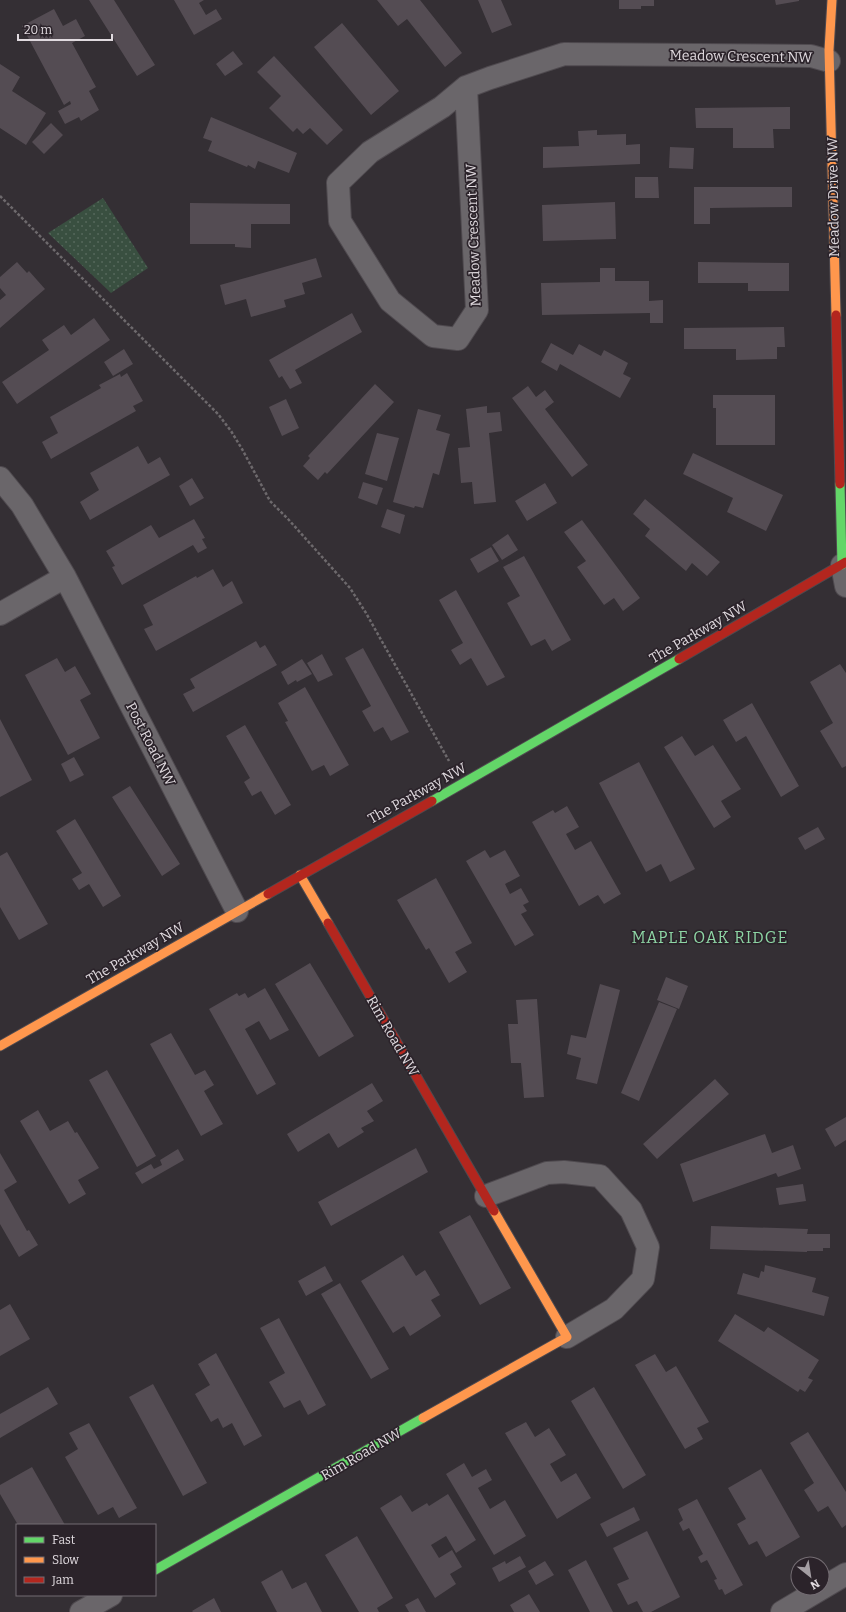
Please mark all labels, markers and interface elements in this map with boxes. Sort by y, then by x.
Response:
scale bar [18,16,112,42]
text: 20 m [24,23,53,37]
street label: Meadow Crescent NW [669,47,813,66]
street label: Meadow Drive NW [824,136,843,257]
street label: Meadow Crescent NW [462,163,484,307]
street label: The Parkway NW [646,597,751,667]
street label: Post Road NW [122,700,179,789]
street label: The Parkway NW [365,759,470,828]
street label: The Parkway NW [83,918,188,988]
district label: MAPLE OAK RIDGE [631,928,789,947]
street label: Rim Road NW [363,993,423,1080]
street label: Rim Road NW [318,1424,405,1484]
legend [16,1524,156,1596]
text: Fast [52,1533,76,1547]
text: Slow [52,1553,79,1567]
north arrow [790,1556,830,1596]
text: Jam [51,1573,74,1587]
text: N [807,1576,822,1592]

